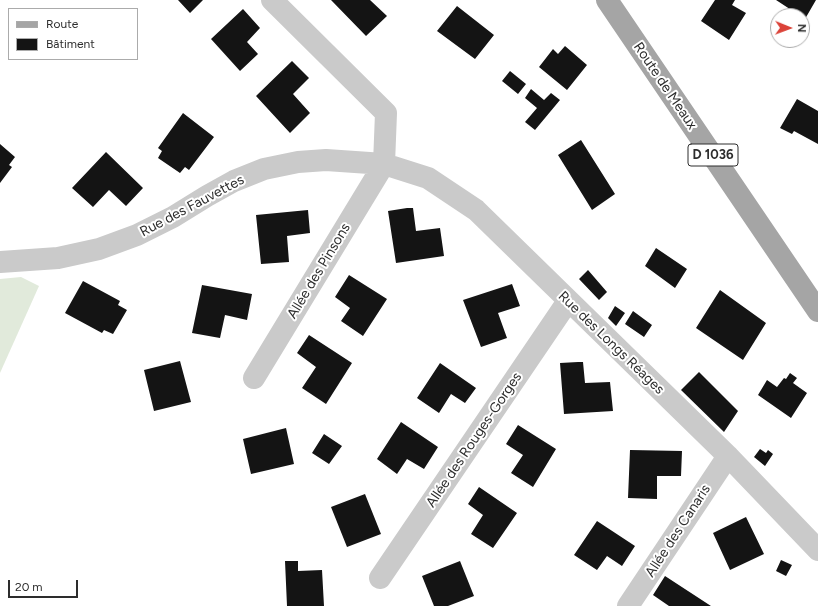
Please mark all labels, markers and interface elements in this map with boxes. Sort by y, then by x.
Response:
legend [8,8,138,60]
north arrow [770,8,810,48]
text: Route [46,17,78,31]
text: N [795,24,808,33]
text: Bâtiment [46,37,95,51]
street label: Route de Meaux [630,39,700,133]
road number: D 1036 [688,144,738,166]
street label: Rue des Fauvettes [137,171,247,241]
street label: Allée des Pinsons [284,220,354,322]
street label: Rue des Longs Réages [554,288,668,398]
street label: Allée des Rouges-Gorges [423,369,525,511]
street label: Allée des Canaris [642,482,714,580]
scale bar [10,572,80,598]
text: 20 m [15,580,43,594]

